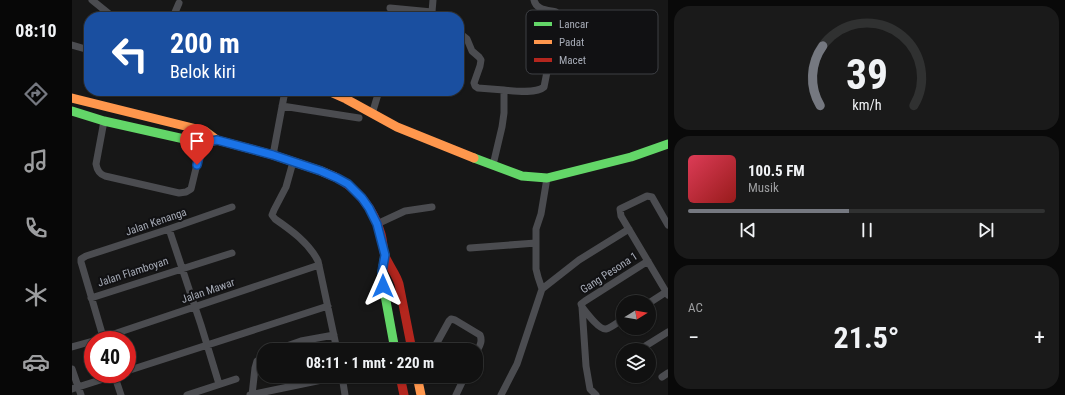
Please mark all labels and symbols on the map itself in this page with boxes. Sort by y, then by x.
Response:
legend [526,10,658,74]
text: Lancar [559,18,589,31]
text: Padat [559,36,584,49]
text: Macet [559,54,586,67]
pin [180,124,214,165]
street label: Jalan Kenanga [124,205,188,239]
street label: Gang Pesona 1 [578,250,640,296]
street label: Jalan Flamboyan [96,254,170,290]
position arrow [362,265,404,307]
street label: Jalan Mawar [180,276,237,306]
north arrow [616,295,656,335]
speed limit sign: 40 [84,331,136,383]

